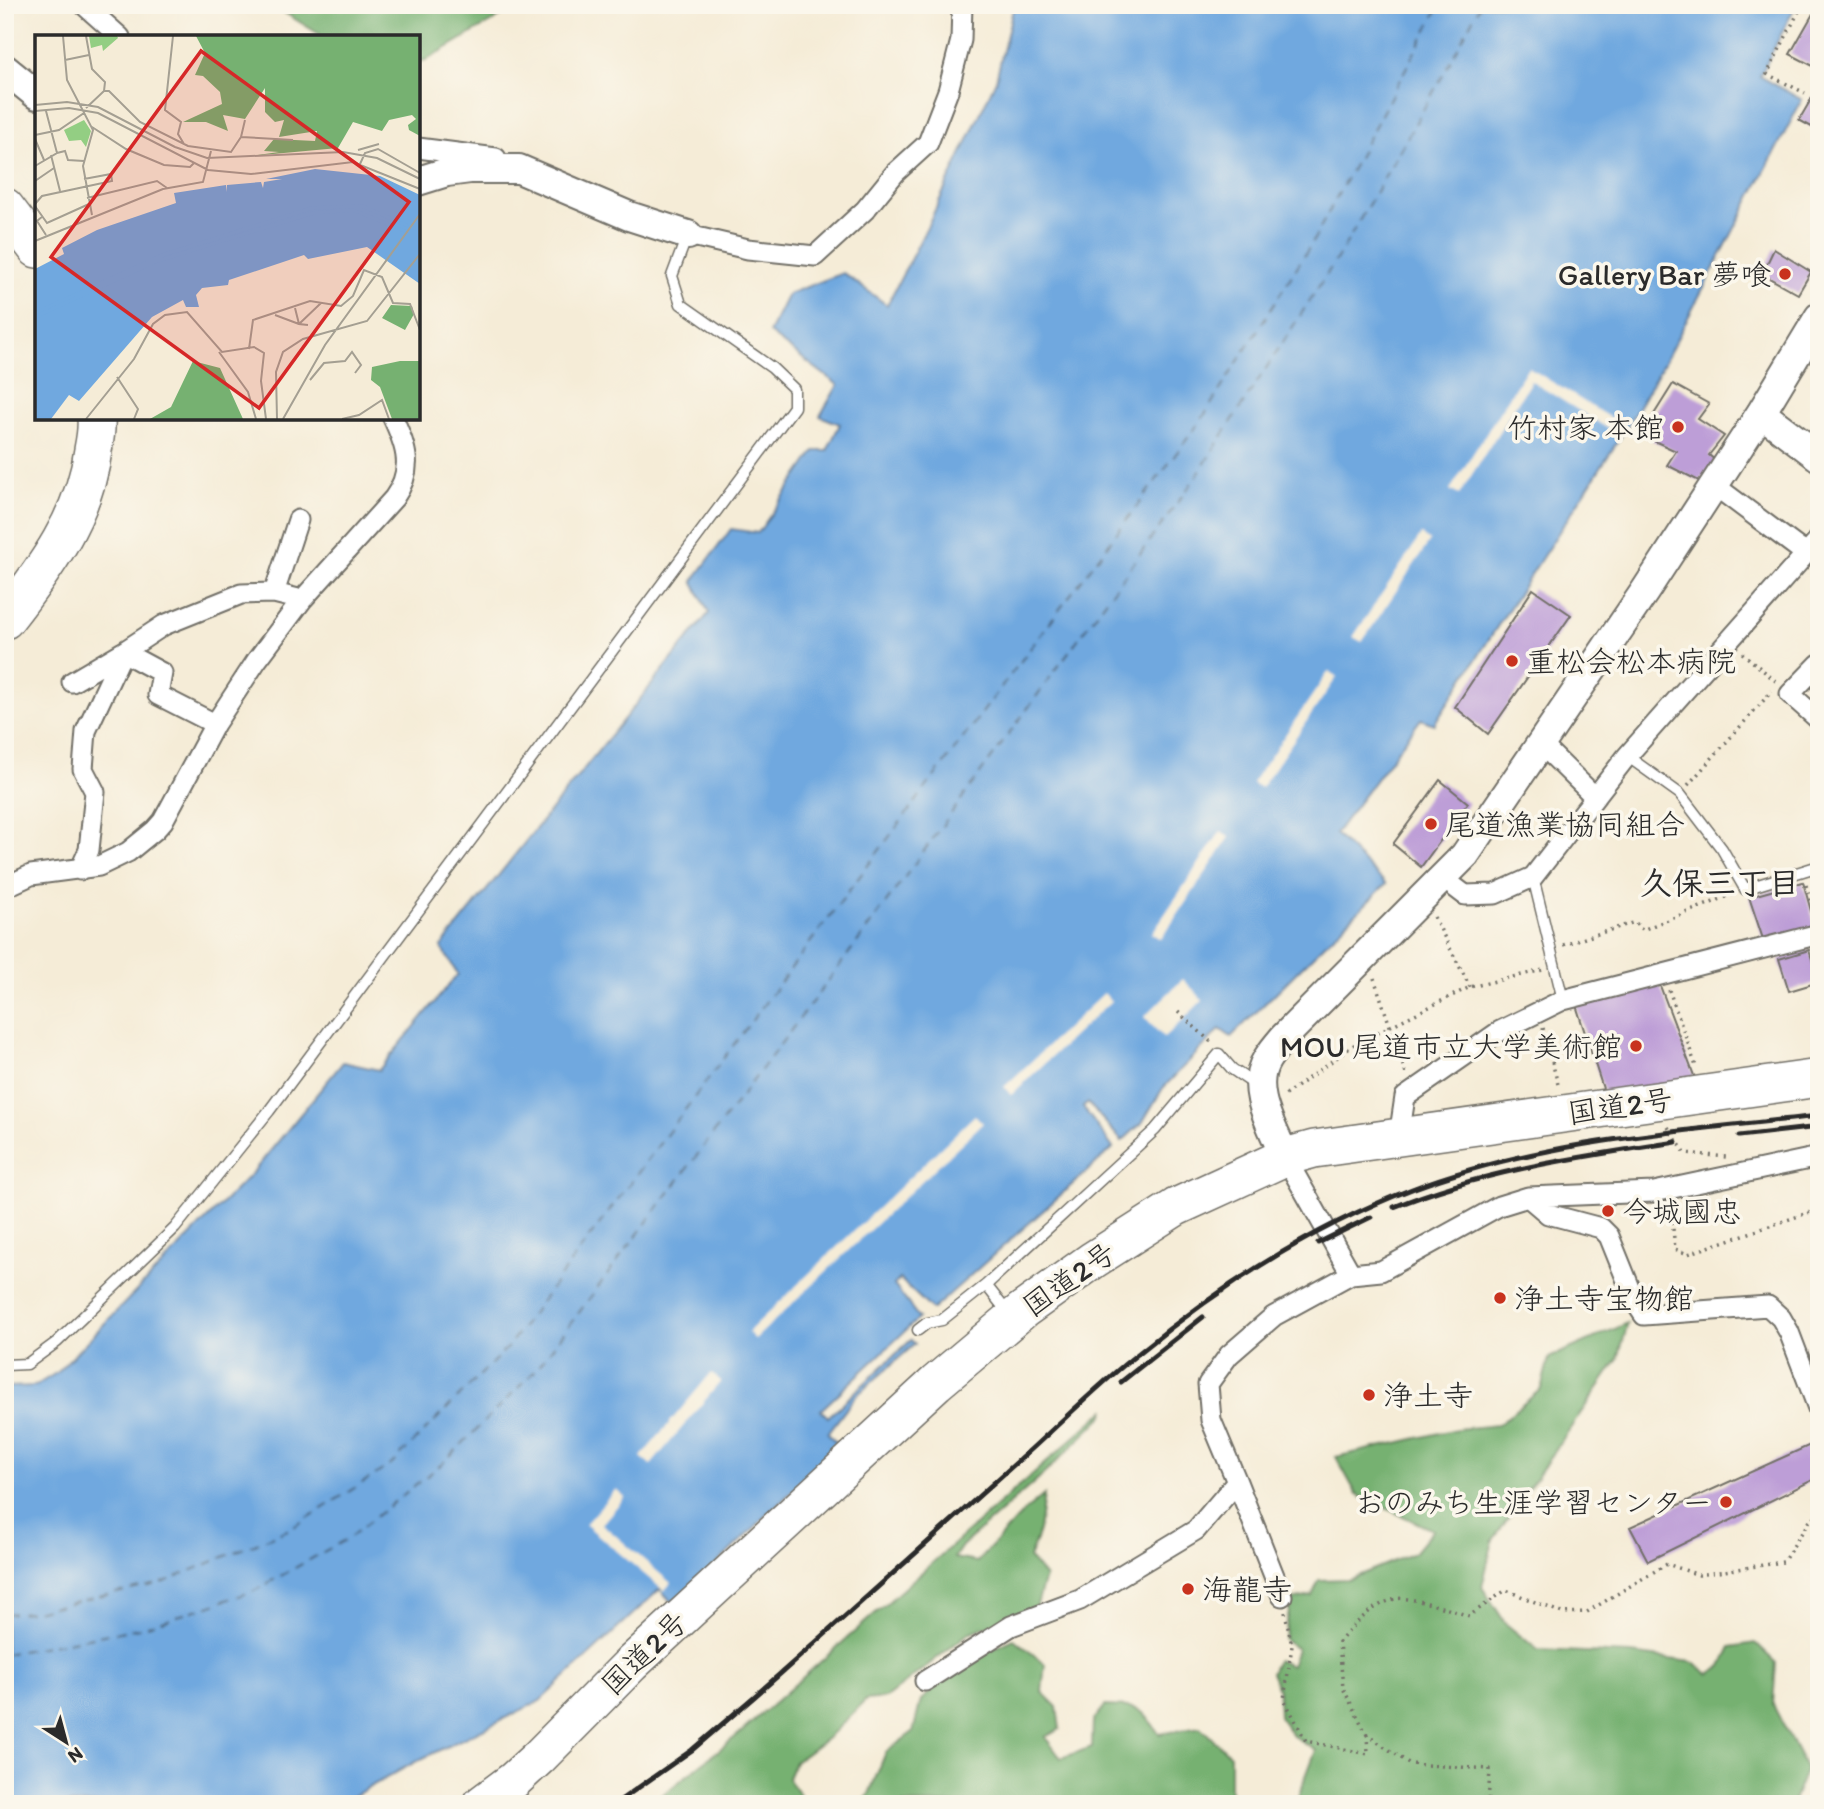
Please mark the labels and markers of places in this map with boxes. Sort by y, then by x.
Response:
place label: Gallery Bar 夢喰 [1558,256,1771,293]
marker: Gallery Bar 夢喰 [1777,266,1793,282]
place label: 竹村家 本館 [1507,409,1664,446]
marker: 竹村家 本館 [1670,419,1686,435]
place label: 重松会松本病院 [1526,643,1736,680]
marker: 重松会松本病院 [1504,653,1520,669]
place label: 尾道漁業協同組合 [1445,806,1685,843]
marker: 尾道漁業協同組合 [1423,816,1439,832]
place label: MOU 尾道市立大学美術館 [1280,1028,1622,1065]
marker: MOU 尾道市立大学美術館 [1628,1038,1644,1054]
place label: 今城國忠 [1622,1193,1742,1230]
marker: 今城國忠 [1600,1203,1616,1219]
place label: 浄土寺宝物館 [1514,1280,1694,1317]
marker: 浄土寺宝物館 [1492,1290,1508,1306]
place label: 浄土寺 [1383,1377,1473,1414]
marker: 浄土寺 [1361,1387,1377,1403]
place label: おのみち生涯学習センター [1354,1484,1712,1521]
marker: おのみち生涯学習センター [1718,1494,1734,1510]
place label: 海龍寺 [1202,1571,1292,1608]
marker: 海龍寺 [1180,1581,1196,1597]

